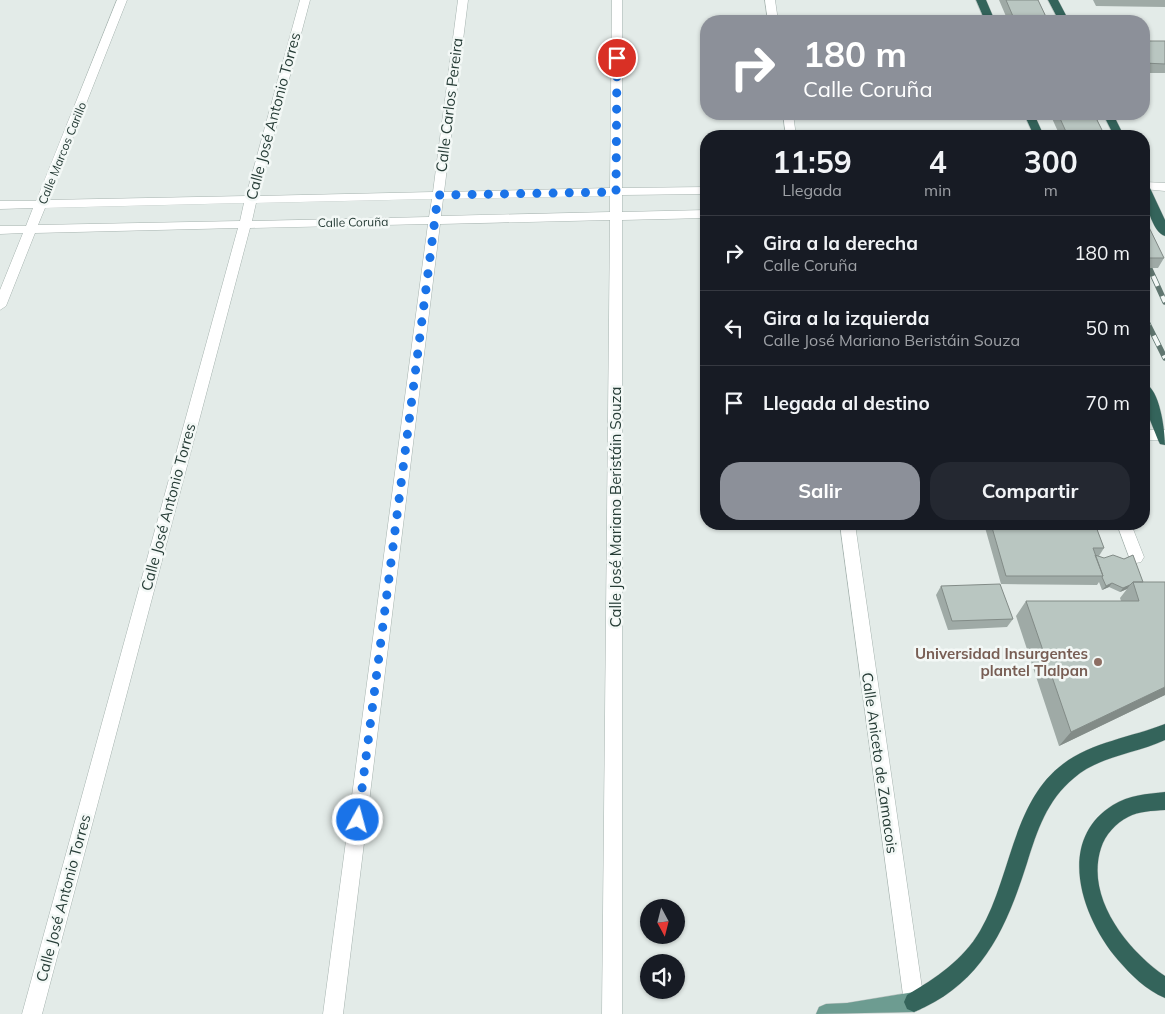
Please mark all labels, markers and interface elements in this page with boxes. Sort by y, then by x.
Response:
street label: Calle José Antonio Torres [241,30,305,202]
text: 180 m [803,32,907,76]
icon: right [720,35,785,100]
street label: Calle Carlos Pereira [431,37,467,173]
pin [596,37,638,79]
icon: arrive [603,44,631,72]
text: Calle Coruña [803,75,933,103]
street label: Calle Marcos Carillo [35,99,89,206]
text: 11:59 [772,143,852,181]
text: 4 [929,143,947,181]
text: 300 [1024,143,1078,181]
text: Llegada [782,180,842,200]
text: min [924,180,951,200]
text: m [1044,180,1058,200]
street label: Calle Coruña [317,214,389,230]
text: Gira a la derecha [763,231,918,255]
icon: right [720,239,748,267]
text: 180 m [1074,241,1130,265]
text: Calle Coruña [763,255,857,275]
text: Gira a la izquierda [763,306,929,330]
icon: left [720,314,748,342]
text: 50 m [1086,316,1130,340]
text: Calle José Mariano Beristáin Souza [763,330,1020,350]
street label: Calle José Mariano Beristáin Souza [606,387,625,627]
icon: arrive [720,389,748,417]
text: Llegada al destino [763,391,930,415]
text: 70 m [1086,391,1130,415]
street label: Calle José Antonio Torres [136,421,200,593]
button: Salir [720,462,920,520]
button: Compartir [930,462,1130,520]
place label: Universidad Insurgentes plantel Tlalpan [915,644,1088,680]
marker: Universidad Insurgentes plantel Tlalpan [1092,656,1104,668]
street label: Calle Aniceto de Zamacois [858,671,902,855]
position arrow [331,793,383,845]
street label: Calle José Antonio Torres [31,812,95,984]
north arrow [640,899,685,944]
map controls [640,899,685,999]
button: sound [640,954,685,999]

